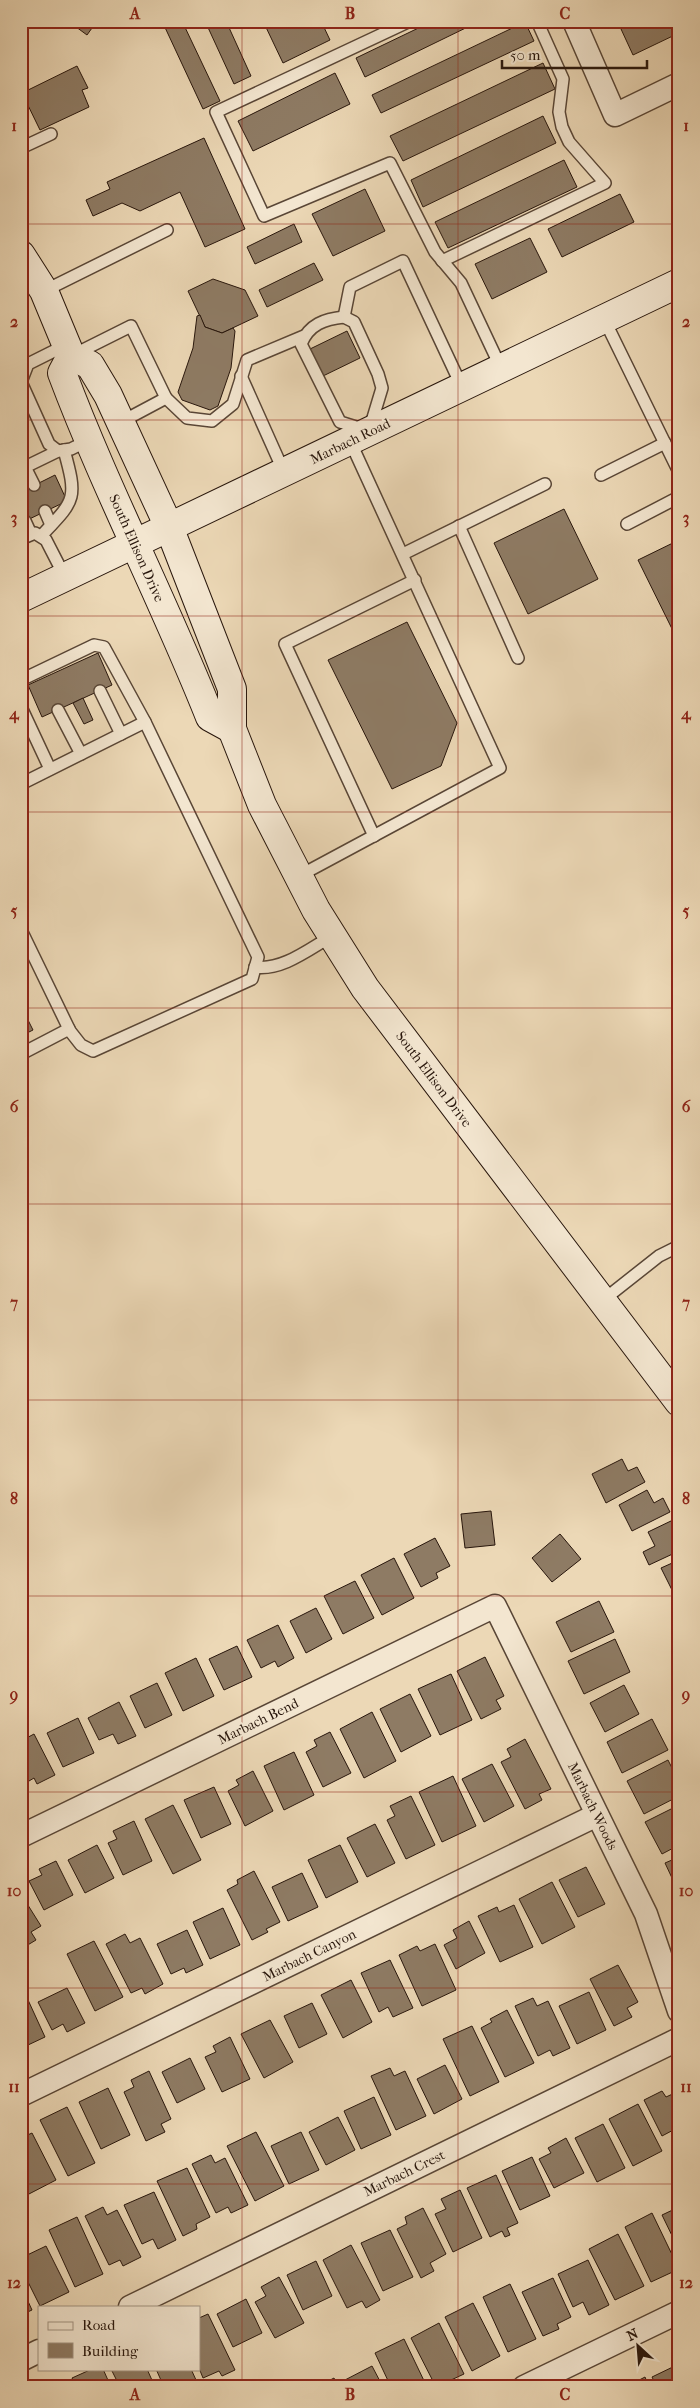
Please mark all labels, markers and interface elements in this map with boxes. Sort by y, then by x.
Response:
text: A [129,4,141,23]
text: B [345,4,355,23]
text: C [560,4,571,23]
scale bar [502,38,648,70]
text: 50 m [510,46,541,64]
text: 1 [11,116,17,135]
text: 1 [683,116,689,135]
text: 2 [10,312,18,331]
text: 2 [682,312,690,331]
street label: Marbach Road [307,415,393,468]
street label: South Ellison Drive [105,492,168,605]
text: 3 [11,508,17,528]
text: 3 [683,508,689,528]
text: 4 [8,704,20,724]
text: 4 [680,704,692,724]
text: 5 [11,901,18,920]
text: 5 [683,901,690,920]
street label: South Ellison Drive [392,1028,475,1131]
text: 6 [10,1097,19,1116]
text: 6 [682,1097,691,1116]
text: 7 [9,1293,18,1312]
text: 7 [681,1293,690,1312]
text: 8 [10,1489,18,1508]
text: 8 [682,1489,690,1508]
text: 9 [9,1685,18,1705]
text: 9 [681,1685,690,1705]
street label: Marbach Bend [215,1694,302,1748]
street label: Marbach Woods [564,1759,621,1853]
text: 10 [7,1881,21,1900]
text: 10 [679,1881,693,1900]
street label: Marbach Canyon [260,1925,359,1985]
text: 11 [8,2077,20,2096]
text: 11 [680,2077,692,2096]
street label: Marbach Crest [361,2146,448,2200]
text: 12 [7,2273,21,2292]
text: 12 [679,2273,693,2292]
legend [38,2306,200,2370]
text: Road [82,2316,116,2334]
north arrow [612,2320,662,2370]
text: N [624,2325,641,2345]
text: Building [82,2342,139,2360]
text: A [129,2385,141,2404]
text: B [345,2385,355,2404]
text: C [560,2385,571,2404]

